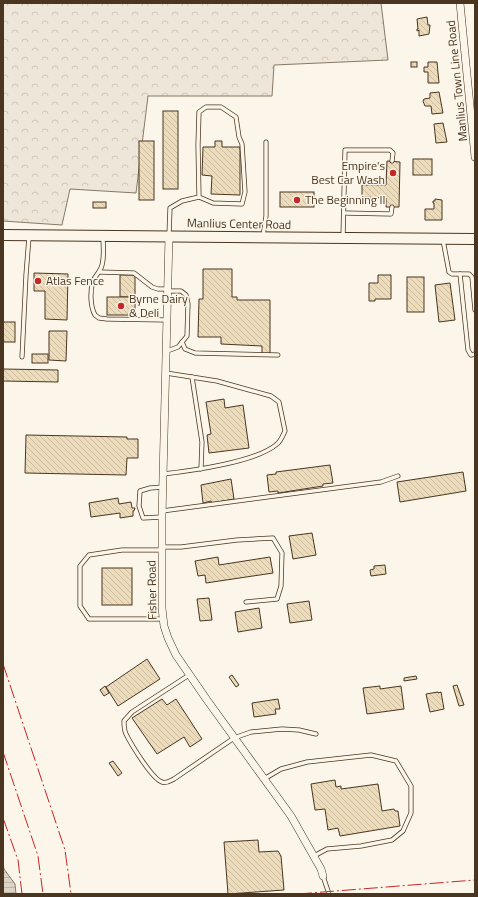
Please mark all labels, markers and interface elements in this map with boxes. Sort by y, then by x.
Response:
street label: Manlius Town Line Road [441,20,472,143]
place label: Empire's Best Car Wash [311,156,385,189]
marker: Empire's Best Car Wash [388,168,398,178]
place label: The Beginning II [305,190,385,209]
marker: The Beginning II [292,195,302,205]
street label: Manlius Center Road [187,213,291,234]
place label: Atlas Fence [46,271,104,290]
marker: Atlas Fence [33,276,43,286]
place label: Byrne Dairy & Deli [129,289,188,322]
marker: Byrne Dairy & Deli [116,301,126,311]
street label: Fisher Road [141,560,162,620]

